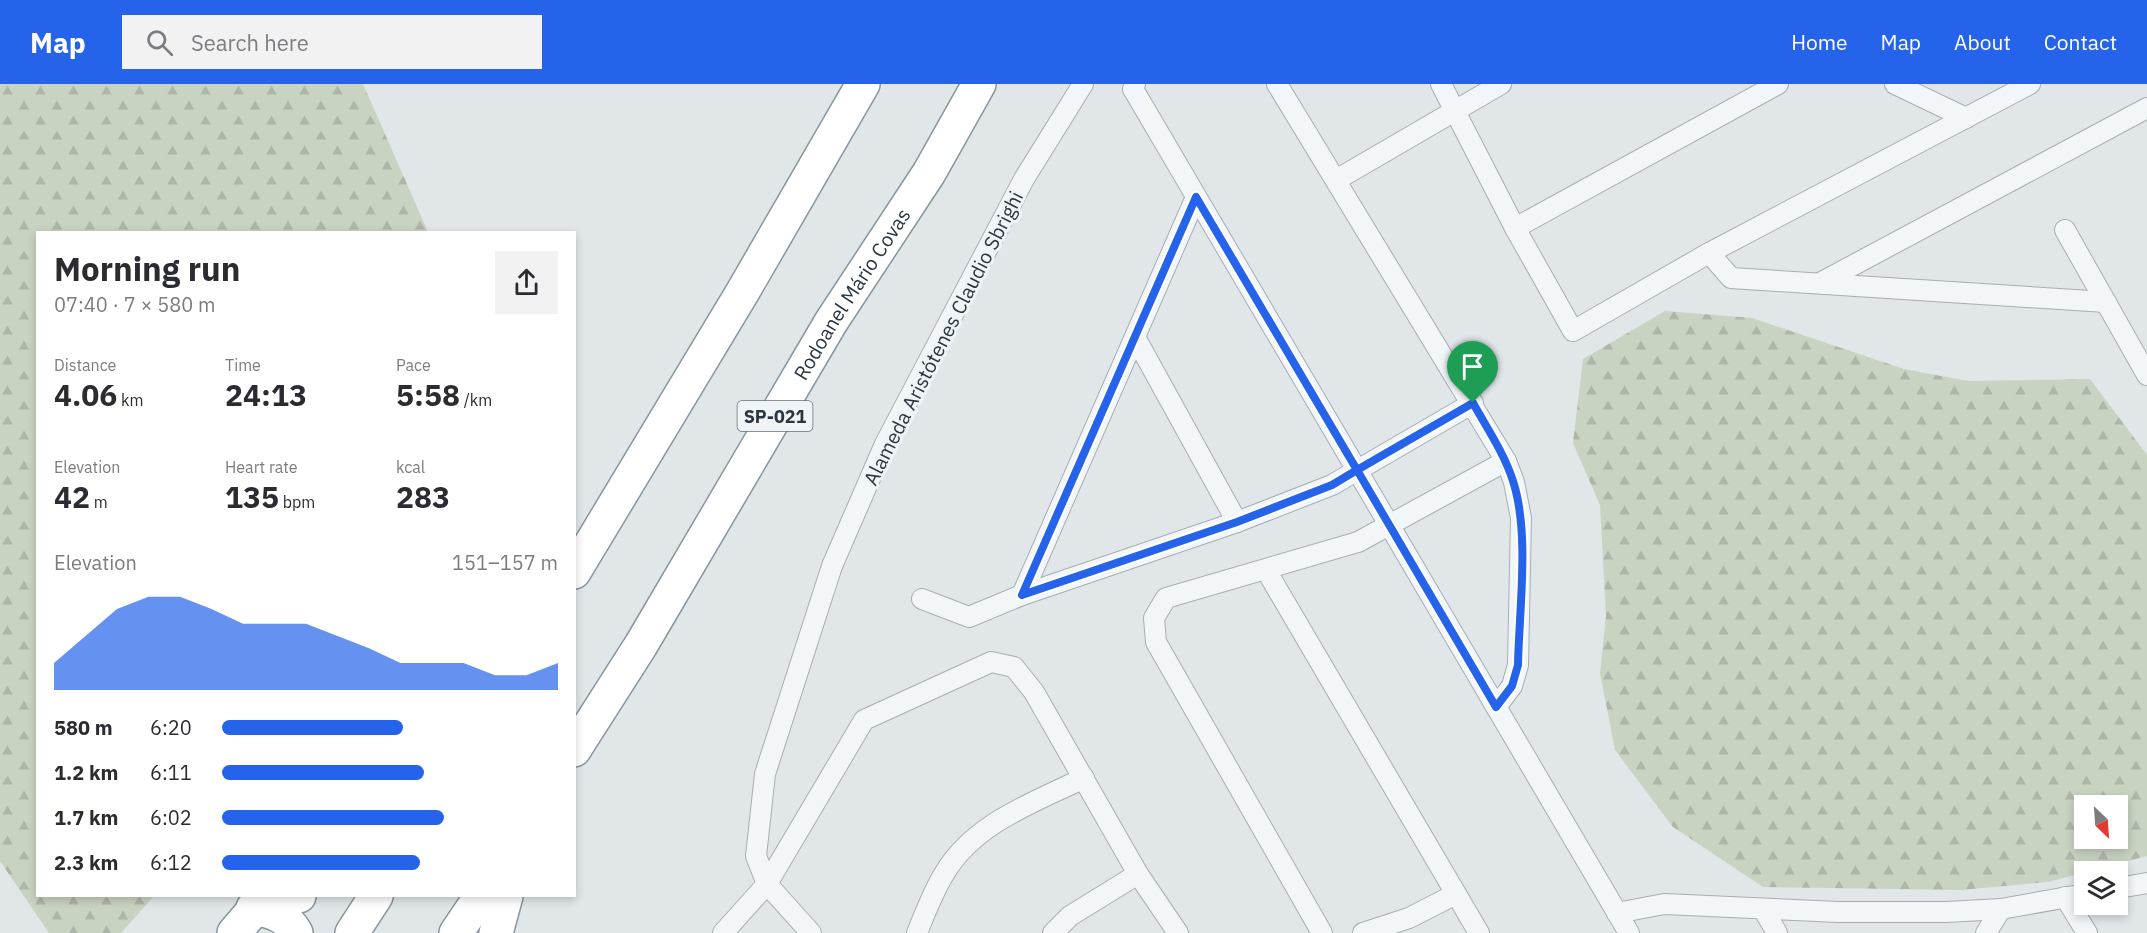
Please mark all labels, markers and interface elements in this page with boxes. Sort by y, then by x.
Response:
search box [122,15,542,69]
text: Map [30,24,86,61]
icon: search [143,26,176,59]
text: Search here [191,28,309,57]
text: Home [1791,28,1848,56]
text: Map [1881,28,1921,56]
text: About [1954,28,2011,56]
text: Contact [2044,28,2117,56]
street label: Alameda Aristótenes Claudio Sbrighi [857,186,1029,490]
street label: Rodoanel Mário Covas [787,203,916,384]
text: Morning run [54,247,240,290]
button: share [495,251,558,314]
text: 07:40 · 7 × 580 m [54,291,215,318]
pin [1447,341,1498,403]
icon: arrive [1456,350,1489,383]
text: Distance [54,355,116,375]
text: Time [225,355,261,375]
text: Pace [396,355,431,375]
text: 4.06 [54,375,117,414]
text: 24:13 [225,375,307,414]
text: 5:58 [396,375,460,414]
text: km [117,390,144,410]
text: /km [460,390,492,410]
road number: SP-021 [738,401,812,431]
text: Elevation [54,457,120,477]
text: Heart rate [225,457,298,477]
text: kcal [396,457,425,477]
text: 42 [54,477,90,516]
text: 135 [225,477,279,516]
text: 283 [396,477,450,516]
text: m [90,492,108,512]
text: bpm [279,492,315,512]
text: Elevation [54,549,137,576]
text: 151–157 m [452,549,558,576]
text: 580 m [54,714,113,741]
text: 6:20 [150,714,192,741]
text: 1.2 km [54,759,118,786]
text: 6:11 [150,759,192,786]
north arrow [2074,795,2128,849]
map controls [2074,795,2128,915]
text: 1.7 km [54,804,118,831]
text: 6:02 [150,804,192,831]
text: 2.3 km [54,849,118,876]
text: 6:12 [150,849,192,876]
button: layers [2074,861,2128,915]

